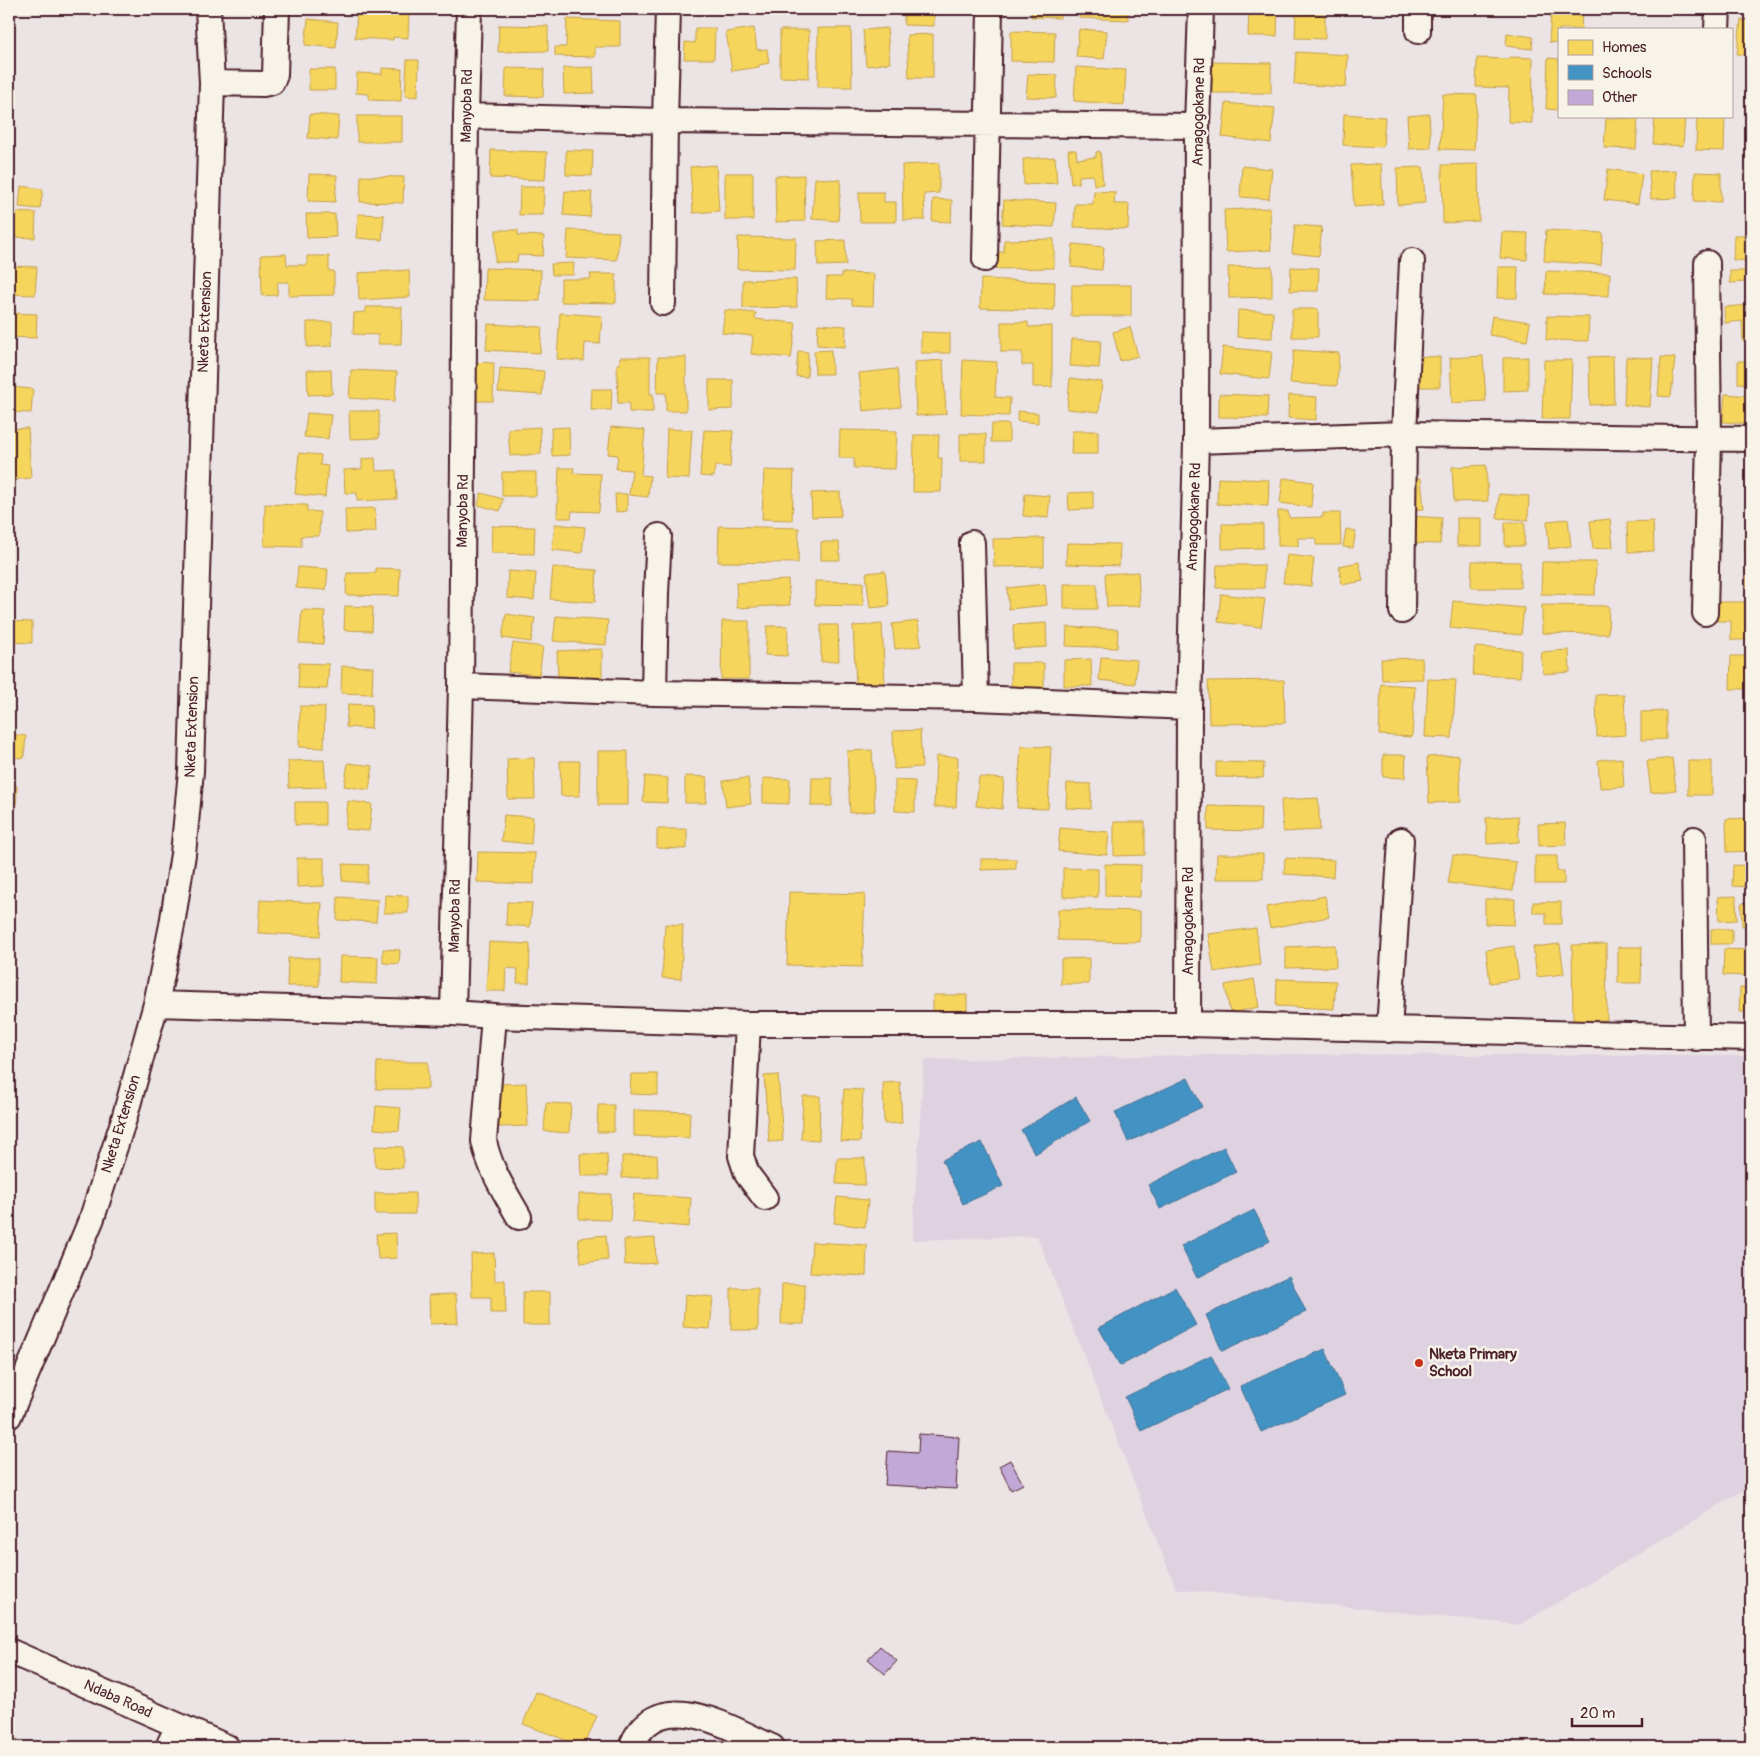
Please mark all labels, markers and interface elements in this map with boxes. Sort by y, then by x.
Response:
legend [1558,28,1732,118]
text: Homes [1602,38,1647,57]
street label: Amagogokane Rd [1189,57,1209,167]
text: Schools [1602,64,1652,83]
street label: Manyoba Rd [457,69,477,143]
text: Other [1602,88,1638,107]
street label: Nketa Extension [194,271,216,373]
street label: Amagogokane Rd [1183,462,1205,572]
street label: Manyoba Rd [453,474,473,548]
street label: Nketa Extension [181,676,203,778]
street label: Amagogokane Rd [1179,867,1198,975]
street label: Manyoba Rd [445,879,465,953]
street label: Nketa Extension [97,1073,145,1175]
place label: Nketa Primary School [1429,1345,1517,1381]
marker: Nketa Primary School [1413,1357,1425,1369]
street label: Ndaba Road [81,1675,155,1723]
scale bar [1572,1696,1642,1728]
text: 20 m [1580,1704,1615,1723]

